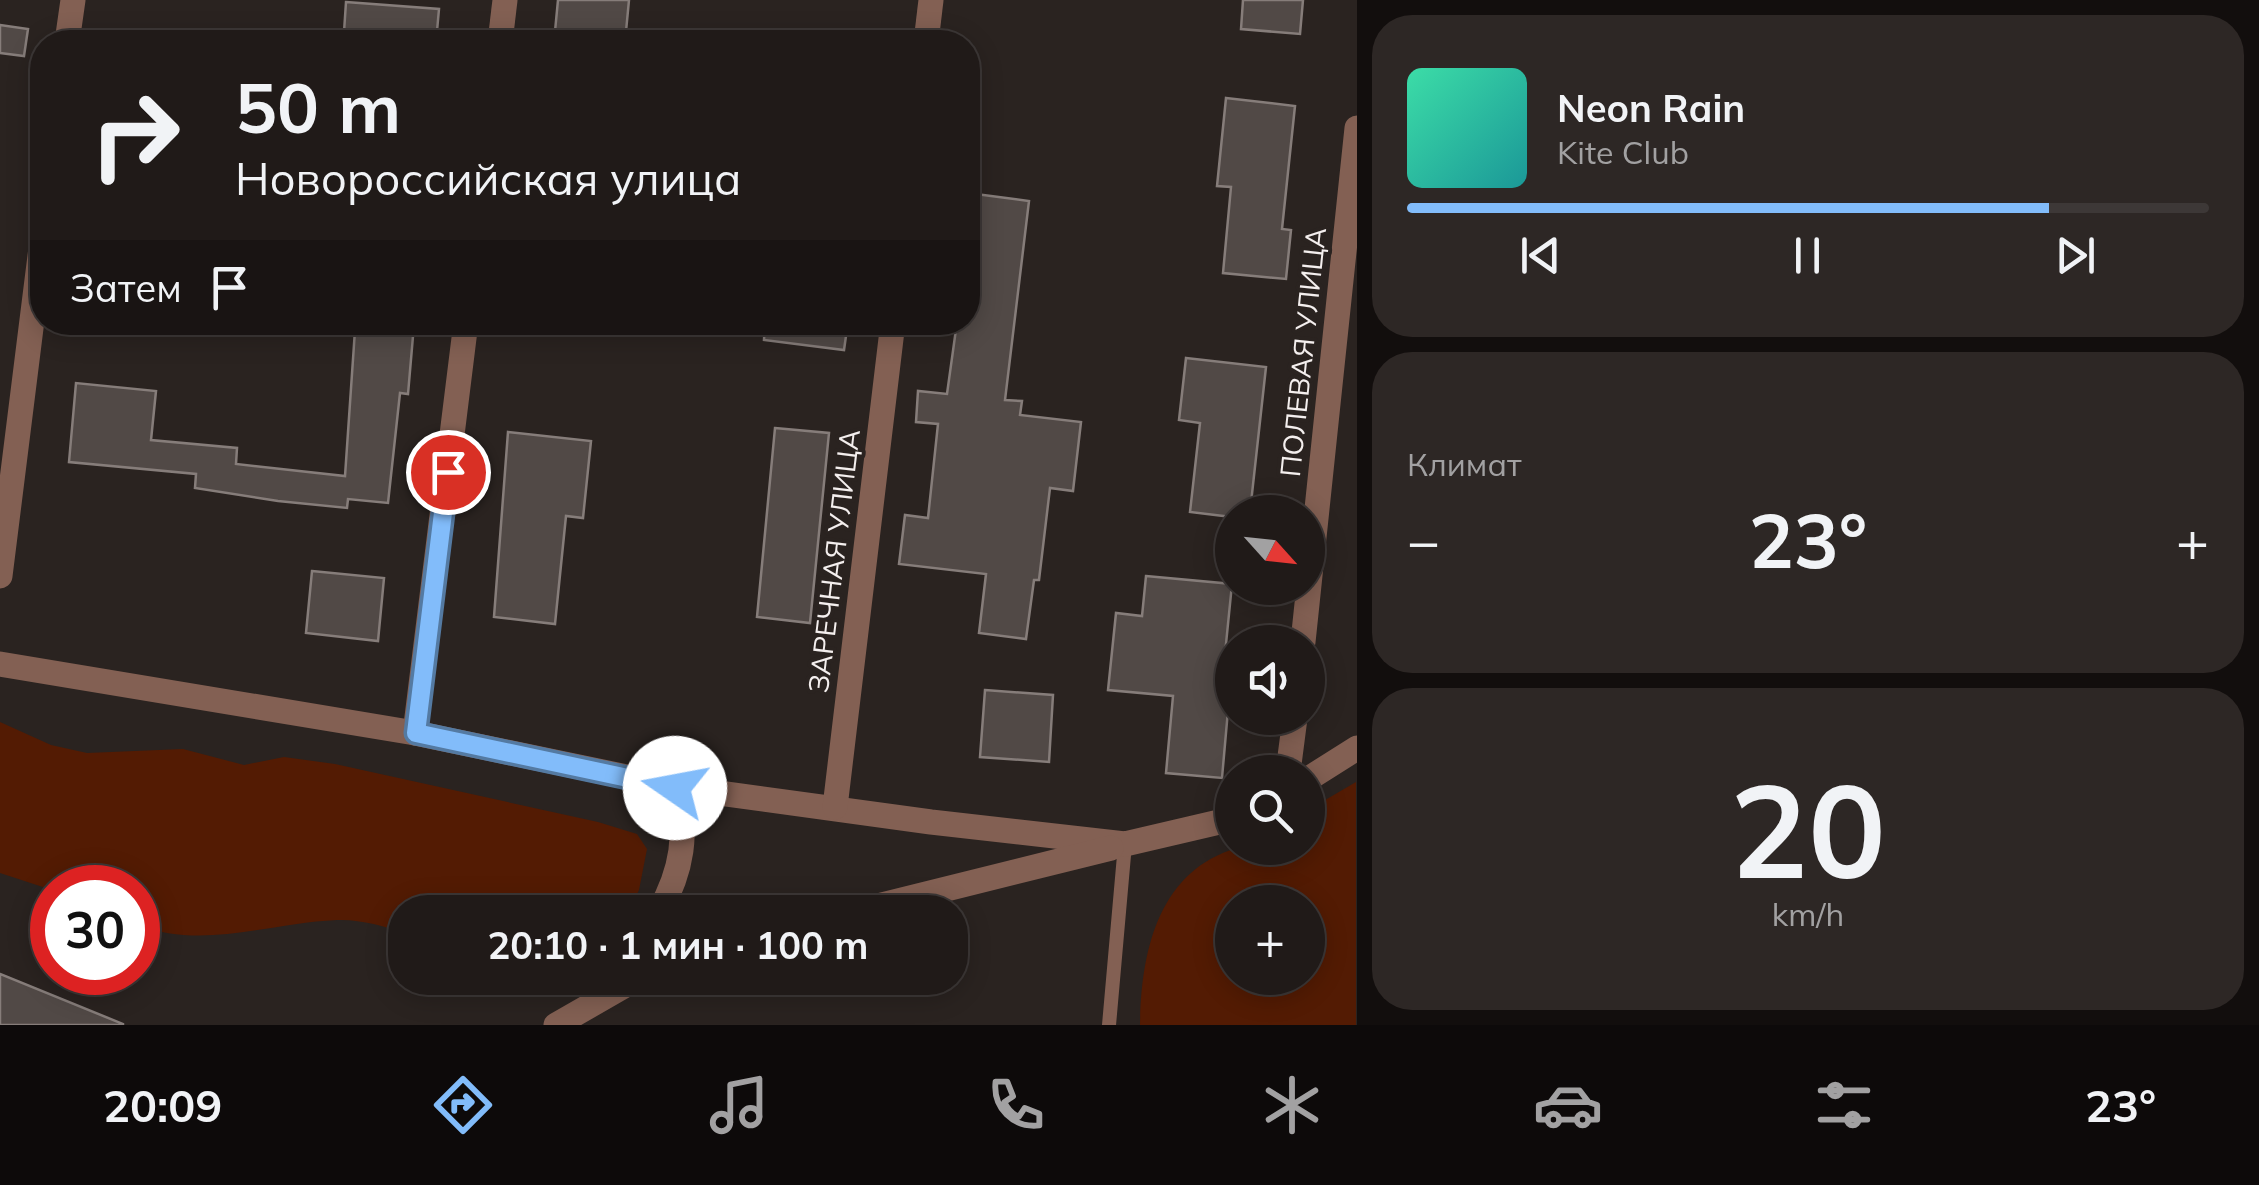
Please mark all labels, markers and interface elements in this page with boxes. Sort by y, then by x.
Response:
text: 50 m [235,63,401,151]
icon: right [70,70,200,200]
text: Neon Rain [1557,84,1745,132]
text: Kite Club [1557,132,1689,172]
text: Новороссийская улица [235,150,741,206]
street label: ПОЛЕВАЯ УЛИЦА [1272,225,1333,478]
icon: previous [1513,228,1568,283]
icon: pause [1780,228,1835,283]
icon: next [2048,228,2103,283]
icon: arrive [202,260,257,315]
text: Затем [70,264,182,312]
street label: ЗАРЕЧНАЯ УЛИЦА [800,427,867,695]
pin [406,430,491,515]
text: Климат [1407,444,1521,484]
icon: arrive [421,445,476,500]
text: 23° [1749,493,1867,587]
north arrow [1215,495,1325,605]
map controls [1215,495,1325,995]
text: − [1407,506,1440,575]
text: + [2176,506,2209,575]
button: sound [1215,625,1325,735]
position arrow [623,736,727,840]
text: 20 [1730,747,1886,911]
button: search [1215,755,1325,865]
speed limit sign: 30 [30,865,160,995]
button: + [1215,885,1325,995]
text: km/h [1772,894,1844,934]
text: 20:10 · 1 мин · 100 m [488,921,868,969]
icon: directions [428,1070,498,1140]
icon: music [704,1070,774,1140]
icon: phone [981,1070,1051,1140]
icon: climate [1257,1070,1327,1140]
icon: car [1533,1070,1603,1140]
icon: filters [1809,1070,1879,1140]
text: 20:09 [103,1077,222,1133]
text: 23° [2085,1077,2156,1133]

